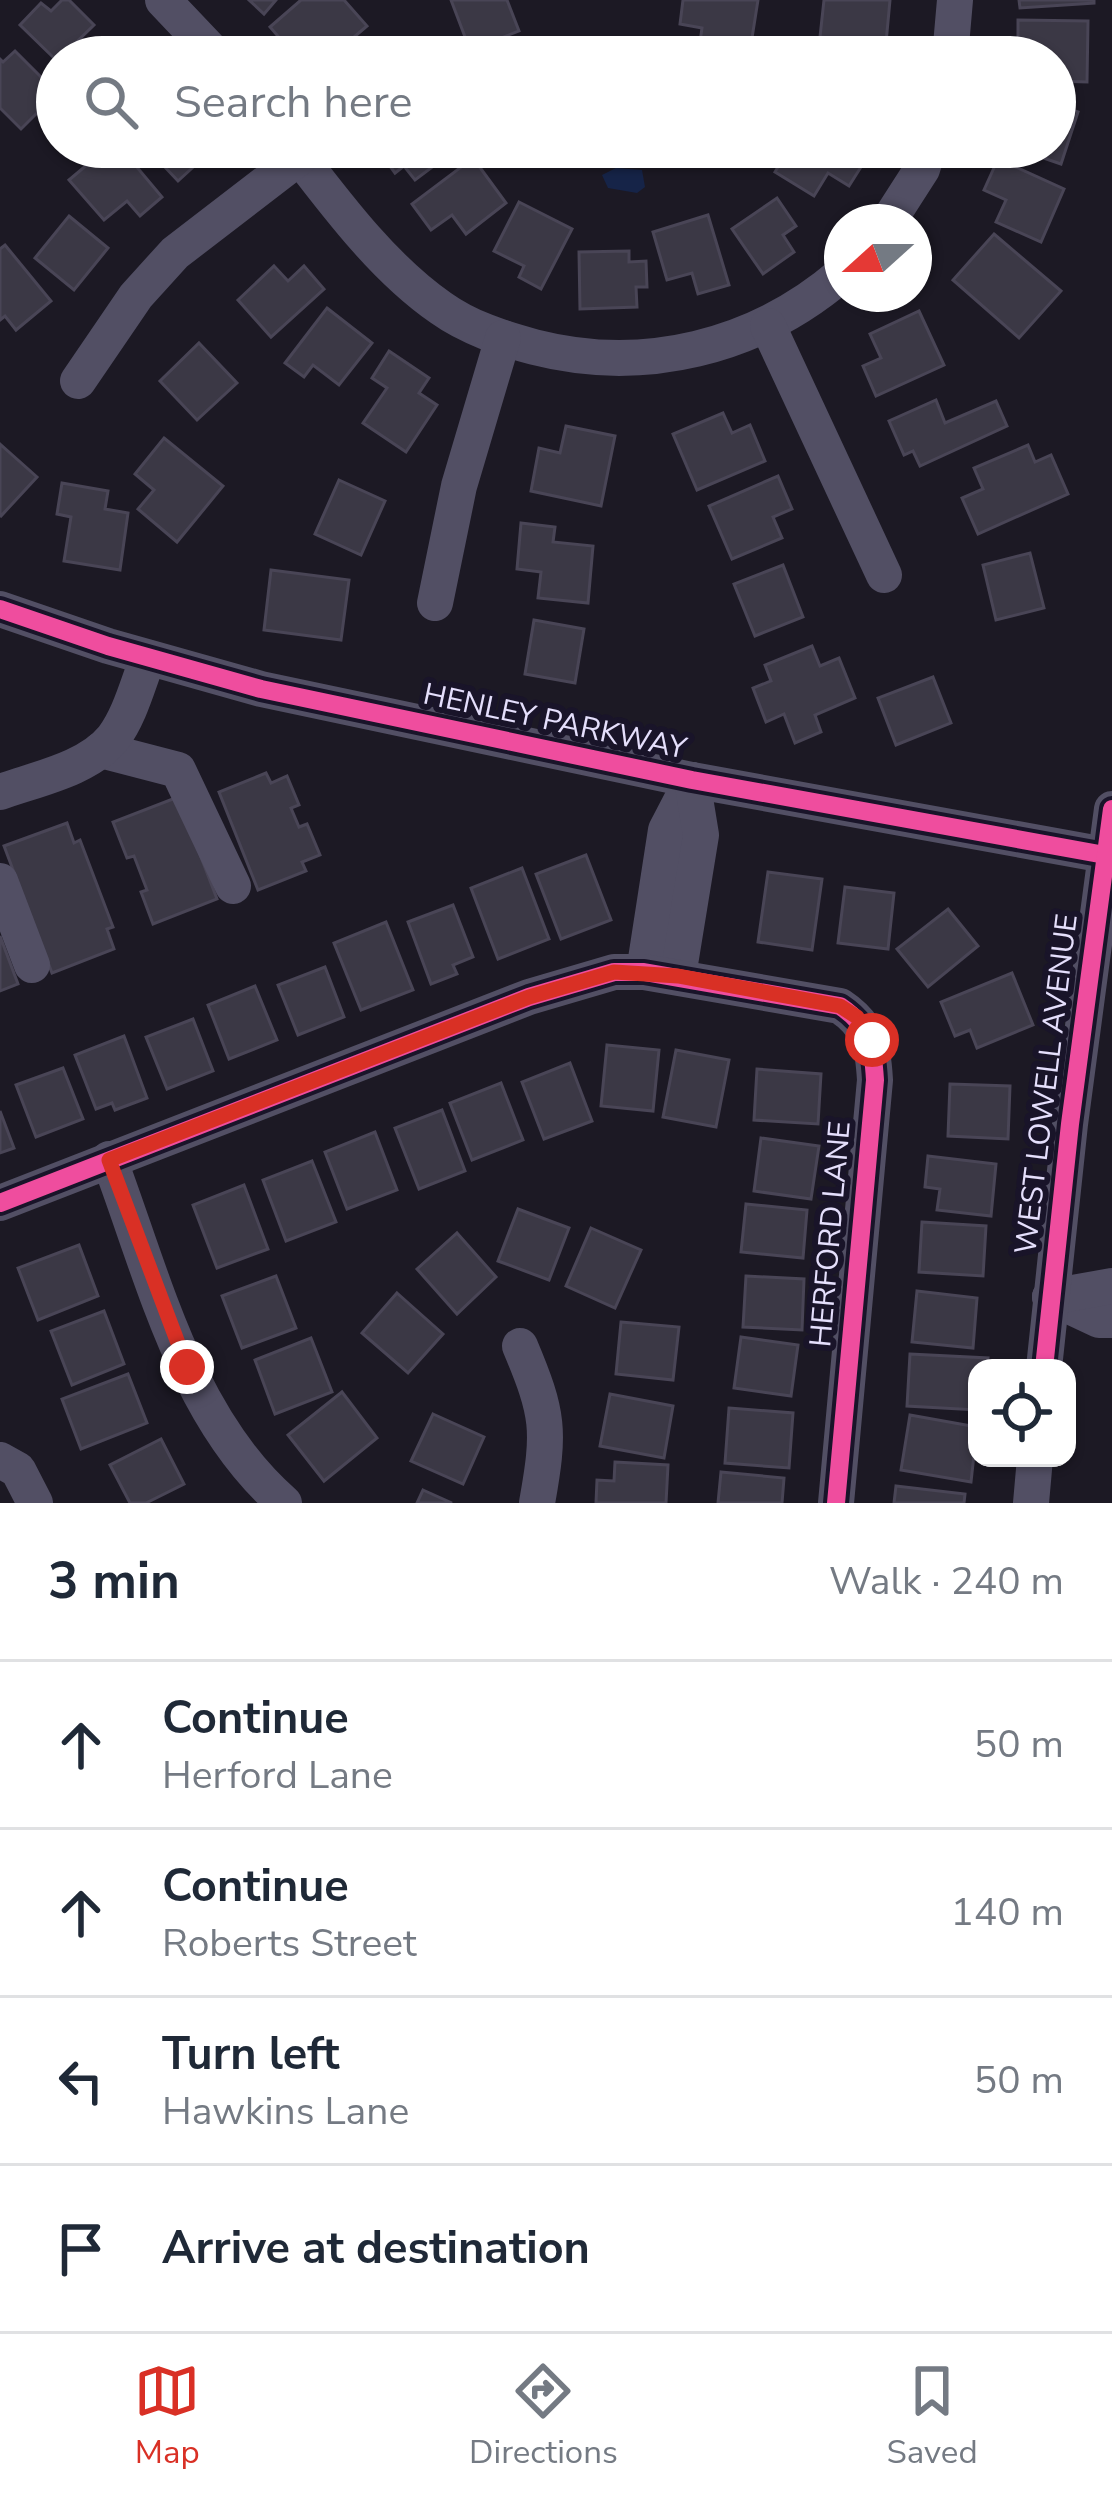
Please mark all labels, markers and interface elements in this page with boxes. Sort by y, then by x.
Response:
search box [36,36,1076,168]
icon: search [78,69,144,135]
text: Search here [174,72,413,133]
north arrow [824,204,932,312]
street label: HENLEY PARKWAY [420,674,691,770]
street label: WEST LOWELL AVENUE [1005,912,1088,1257]
route start [845,1013,899,1067]
street label: HERFORD LANE [800,1119,861,1349]
route end [160,1340,214,1394]
map controls [968,1359,1076,1467]
button: locate [968,1359,1076,1467]
text: 3 min [48,1546,180,1616]
text: Walk · 240 m [829,1555,1064,1608]
text: Continue [162,1688,349,1749]
icon: ahead [48,1712,114,1778]
text: 50 m [974,1718,1064,1771]
text: Herford Lane [162,1749,393,1802]
text: Continue [162,1856,349,1917]
icon: ahead [48,1880,114,1946]
text: 140 m [950,1886,1064,1939]
text: Roberts Street [162,1917,417,1970]
text: Turn left [162,2024,340,2085]
icon: left [48,2048,114,2114]
text: 50 m [974,2054,1064,2107]
text: Hawkins Lane [162,2085,409,2138]
icon: arrive [48,2216,114,2282]
text: Arrive at destination [162,2218,590,2279]
tab: Map [134,2358,200,2475]
tab: Directions [469,2358,618,2475]
tab: Saved [886,2358,978,2475]

